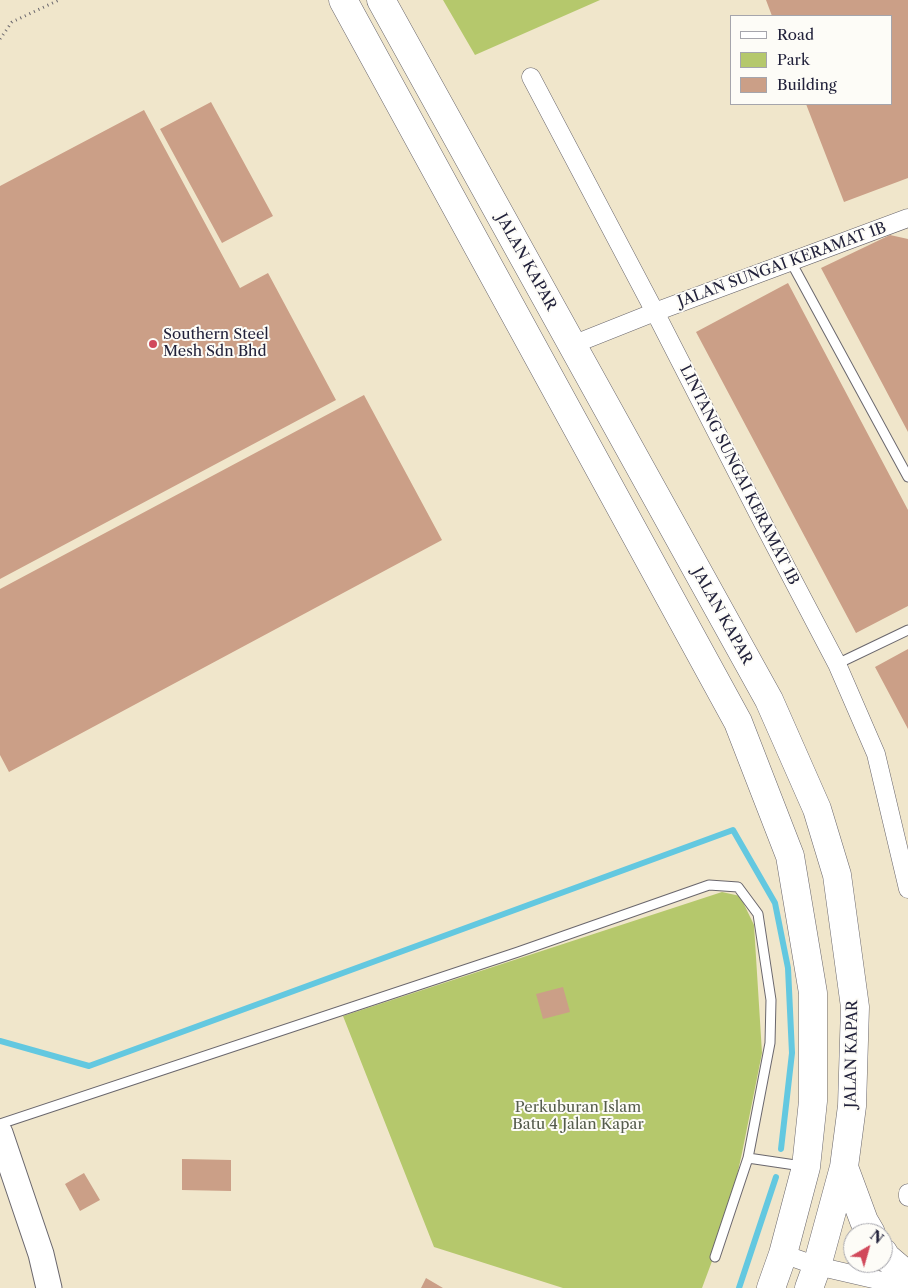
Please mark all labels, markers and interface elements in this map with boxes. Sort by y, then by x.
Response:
legend [730,15,893,105]
text: Road [777,25,814,44]
text: Park [777,50,810,69]
text: Building [777,75,837,94]
street label: JALAN KAPAR [492,211,560,313]
street label: JALAN SUNGAI KERAMAT 1B [675,219,889,311]
place label: Southern Steel Mesh Sdn Bhd [163,326,269,361]
marker: Southern Steel Mesh Sdn Bhd [147,338,159,350]
street label: LINTANG SUNGAI KERAMAT 1B [676,362,802,588]
street label: JALAN KAPAR [688,565,756,667]
street label: JALAN KAPAR [842,1000,862,1108]
park label: Perkuburan Islam Batu 4 Jalan Kapar [512,1099,644,1134]
north arrow [843,1223,893,1273]
text: N [866,1226,887,1248]

